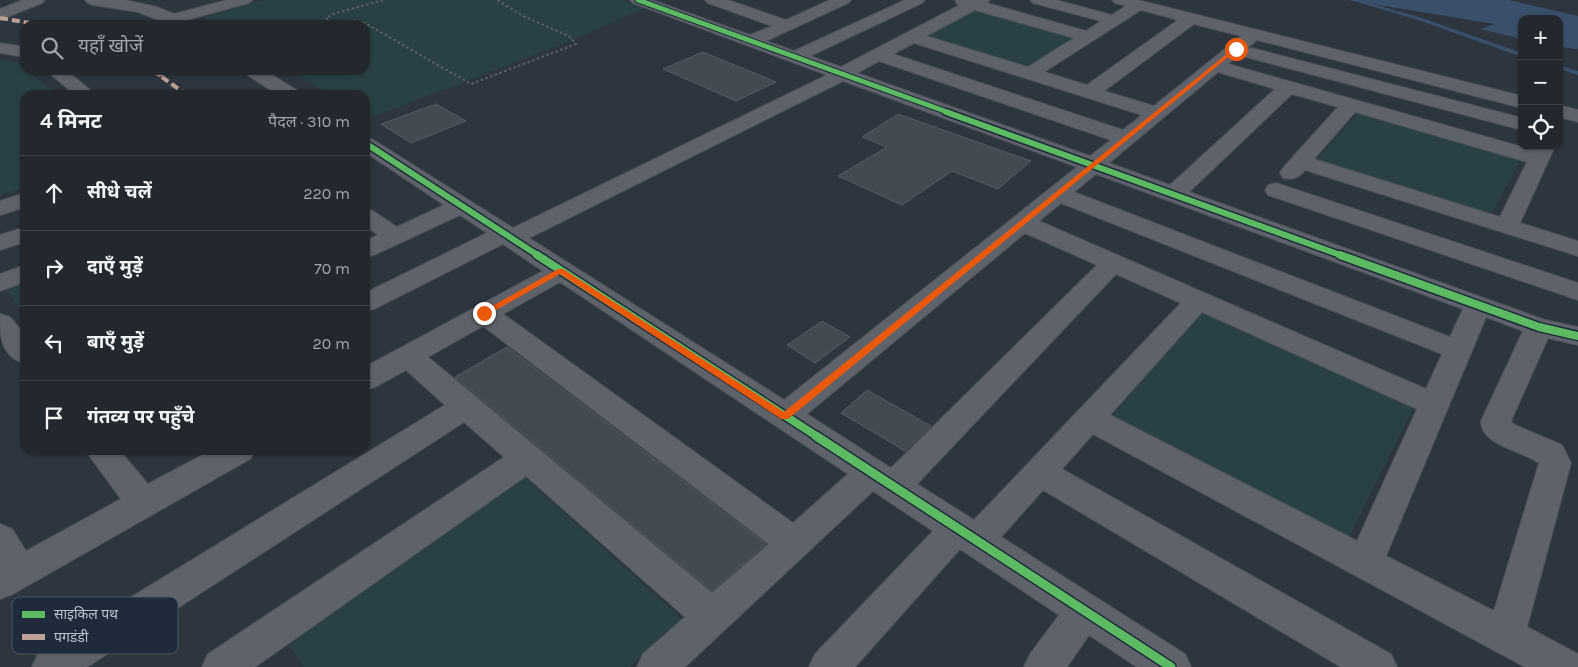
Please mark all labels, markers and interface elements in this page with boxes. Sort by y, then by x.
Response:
map controls [1518,15,1563,150]
button: + [1518,15,1563,60]
search box [20,20,370,75]
icon: search [38,34,66,62]
text: यहाँ खोजें [78,35,143,57]
route start [1225,38,1248,61]
button: − [1518,60,1563,105]
button: locate [1518,105,1563,150]
text: 4 मिनट [40,109,102,133]
text: पैदल · 310 m [268,112,350,131]
icon: ahead [40,179,68,207]
text: सीधे चलें [87,181,152,203]
text: 220 m [303,184,350,203]
icon: right [40,254,68,282]
text: दाएँ मुड़ें [87,256,143,278]
text: 70 m [314,259,350,278]
route end [473,302,496,325]
icon: left [40,329,68,357]
text: बाएँ मुड़ें [87,331,144,353]
text: 20 m [312,334,350,353]
icon: arrive [40,404,68,432]
text: गंतव्य पर पहुँचे [87,406,194,428]
legend [12,597,178,654]
text: साइकिल पथ [54,606,119,623]
text: पगडंडी [54,629,89,646]

